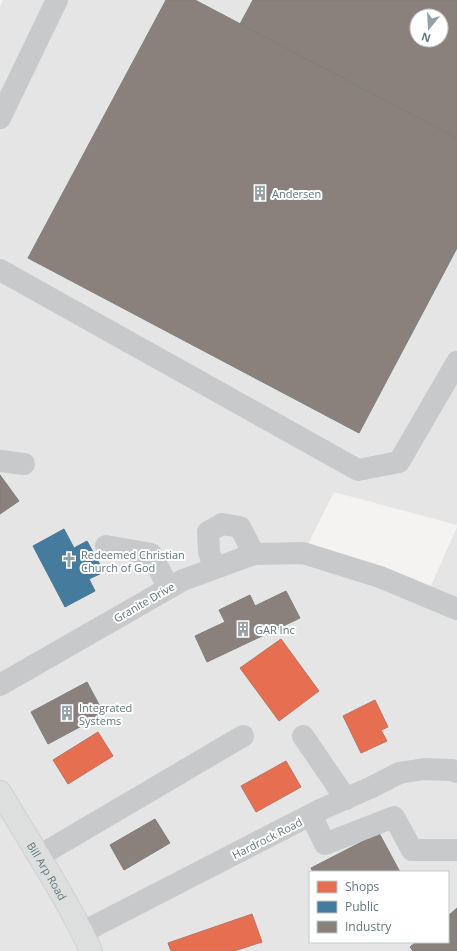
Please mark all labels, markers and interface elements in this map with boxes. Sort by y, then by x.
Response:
north arrow [409,8,449,48]
text: N [419,29,432,47]
building icon: Andersen [251,184,269,202]
place label: Andersen [272,186,321,201]
place label: Redeemed Christian Church of God [81,547,185,575]
church icon: Redeemed Christian Church of God [60,551,78,569]
street label: Granite Drive [111,579,177,625]
building icon: GAR Inc [234,620,252,638]
place label: GAR Inc [255,622,295,637]
place label: Integrated Systems [79,700,132,728]
building icon: Integrated Systems [58,704,76,722]
street label: Hardrock Road [229,814,305,862]
street label: Bill Arp Road [24,839,71,903]
legend [309,871,449,943]
text: Shops [345,878,380,895]
text: Public [345,898,379,915]
text: Industry [345,918,392,935]

